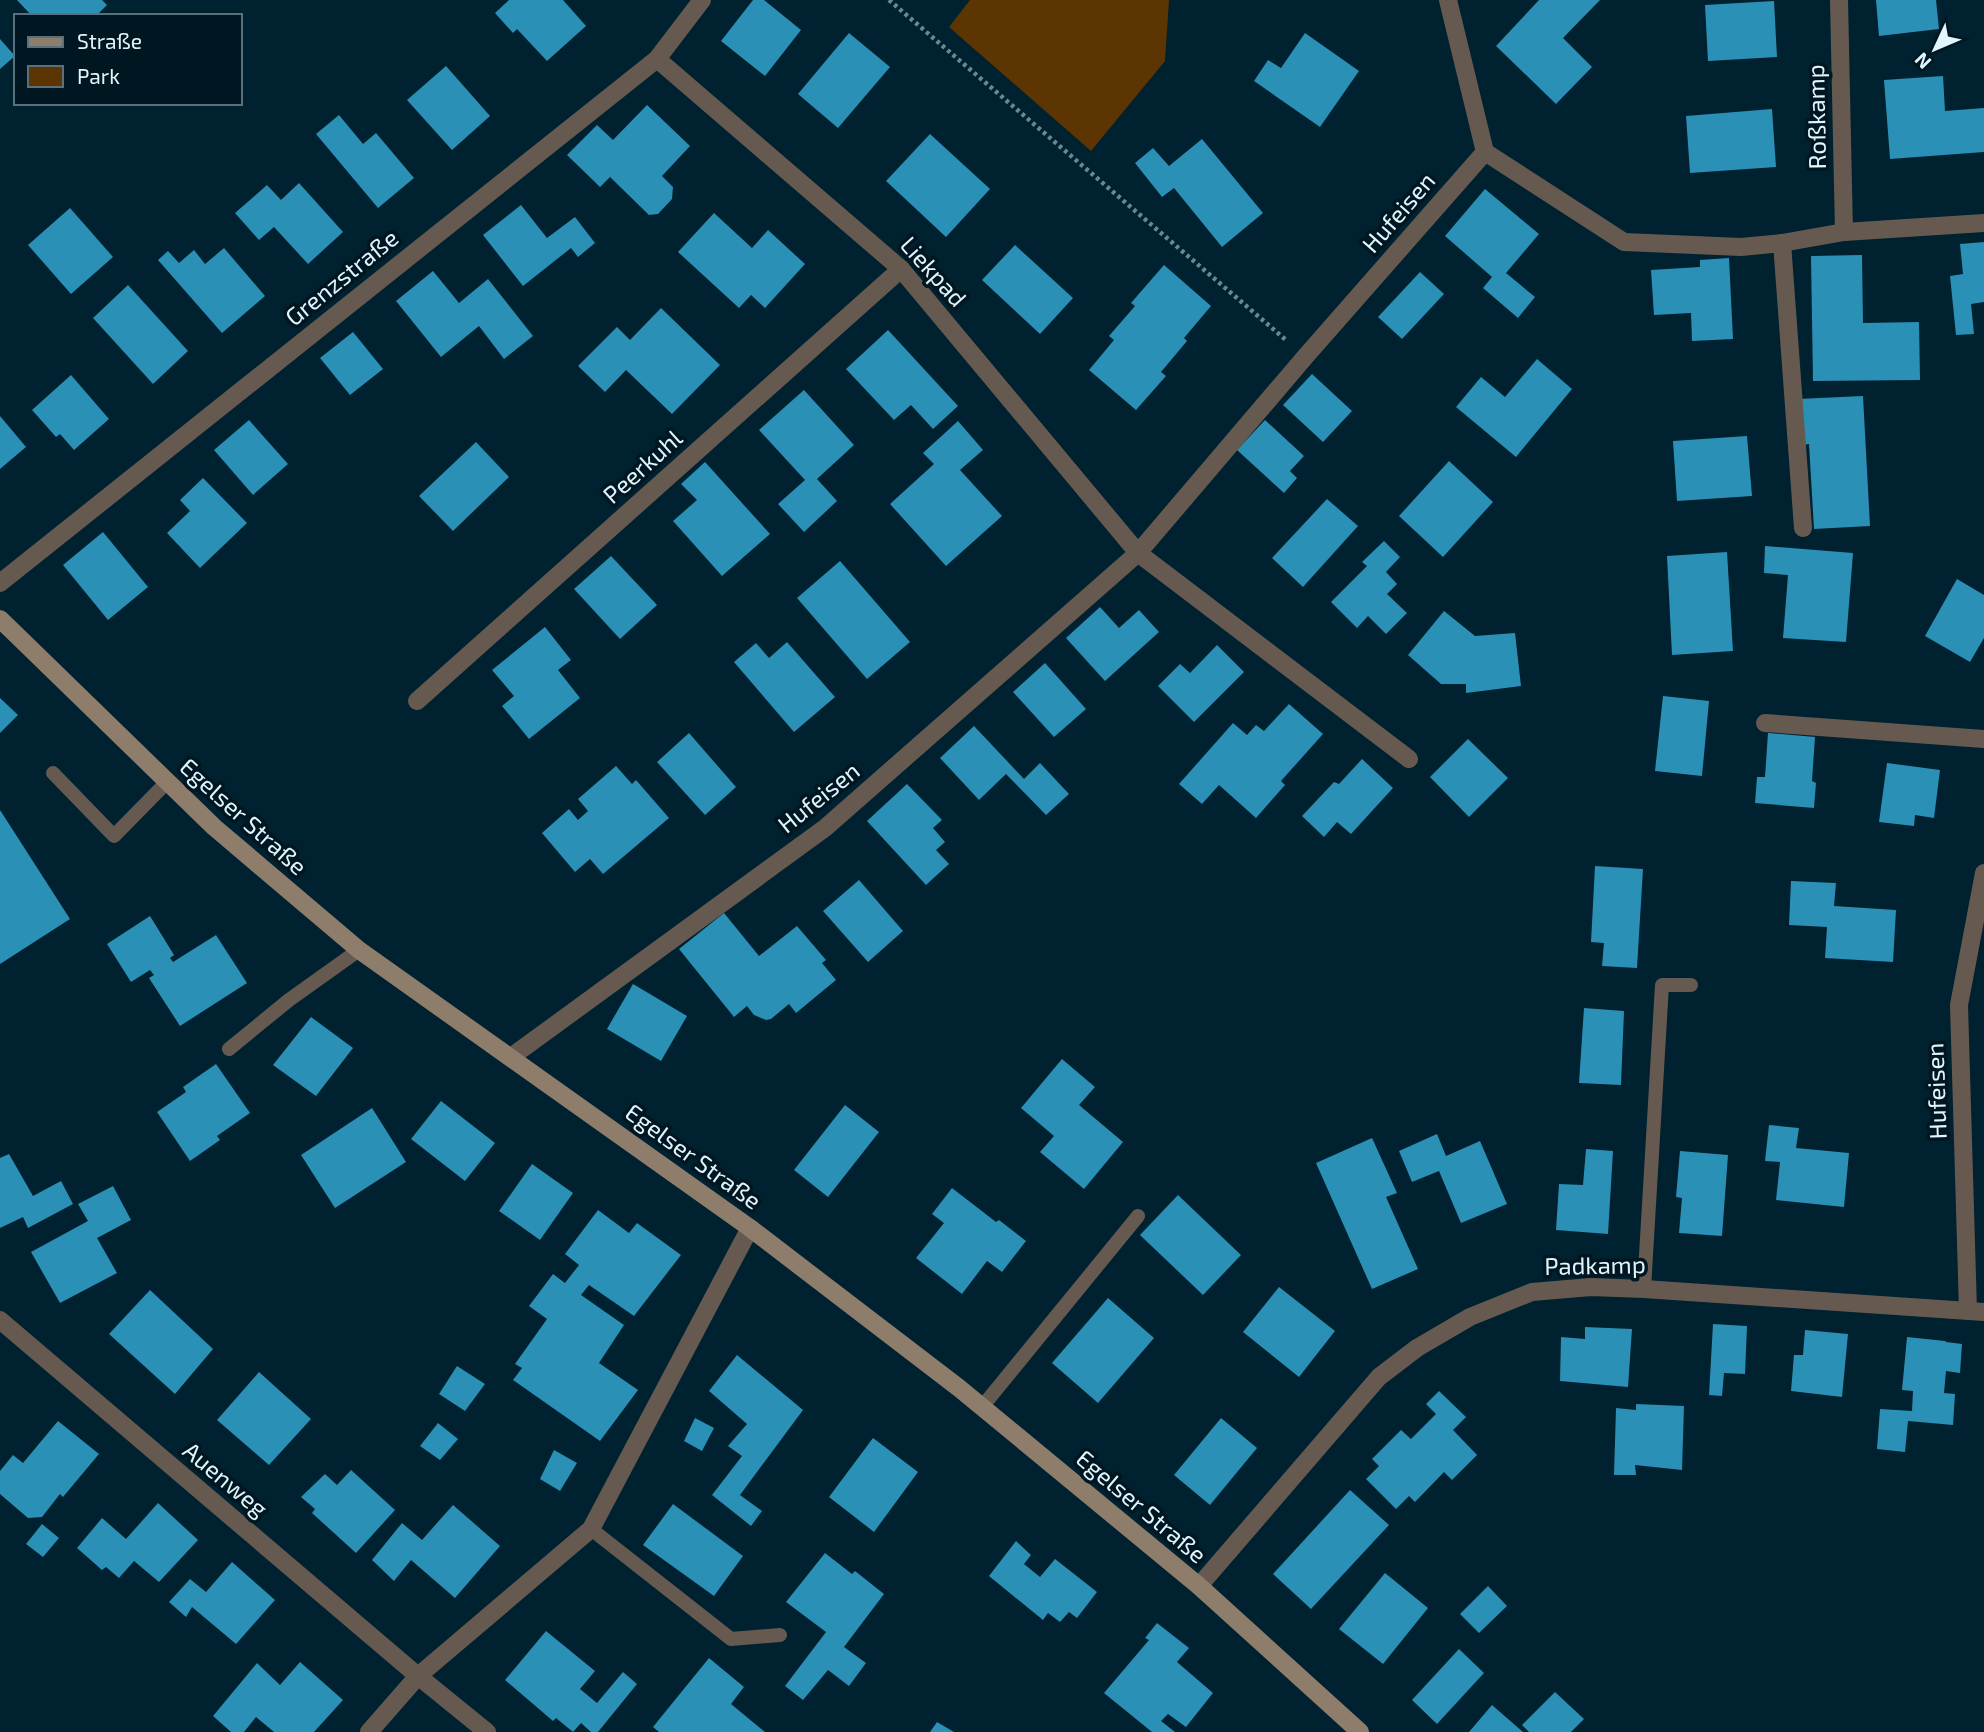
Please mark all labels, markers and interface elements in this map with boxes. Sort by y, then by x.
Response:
legend [14,14,242,105]
north arrow [1900,14,1970,84]
text: Straße [77,28,142,53]
text: N [1909,48,1935,74]
text: Park [77,63,120,88]
street label: Roßkamp [1800,64,1831,170]
street label: Hufeisen [1355,166,1440,258]
street label: Grenzstraße [279,223,403,331]
street label: Liekpad [895,230,973,312]
street label: Peerkuhl [596,423,688,509]
street label: Egelser Straße [175,751,313,880]
street label: Hufeisen [771,755,865,838]
street label: Hufeisen [1919,1042,1952,1140]
street label: Egelser Straße [620,1097,767,1215]
street label: Padkamp [1544,1249,1646,1280]
street label: Auenweg [178,1435,274,1523]
street label: Egelser Straße [1071,1443,1213,1569]

